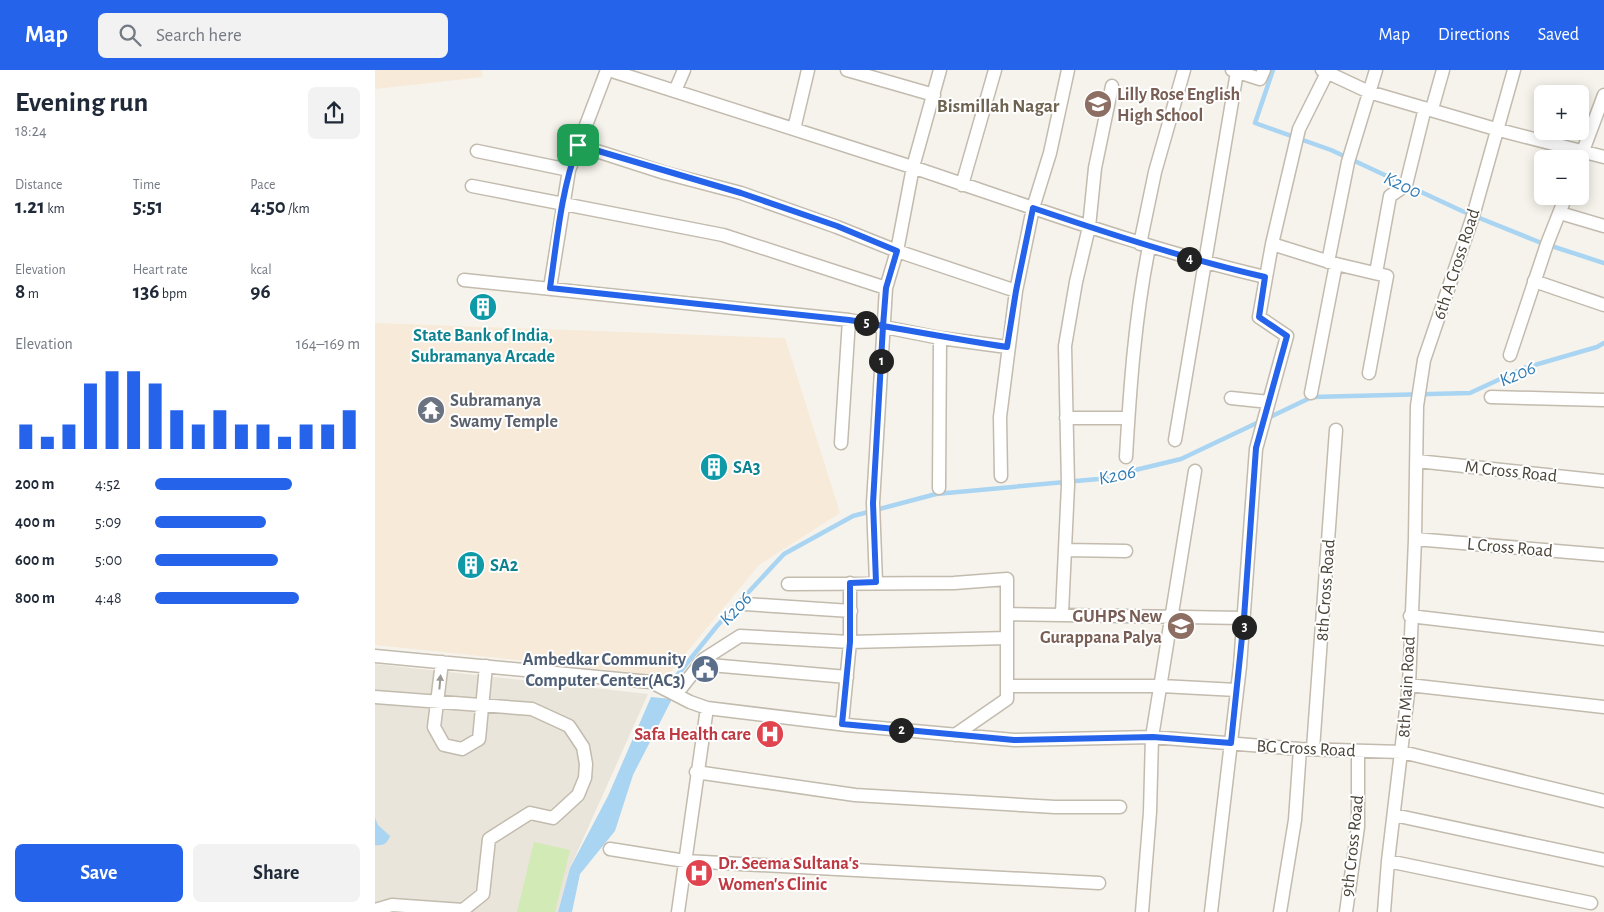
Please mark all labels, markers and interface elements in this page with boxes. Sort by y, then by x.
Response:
search box [98,13,448,58]
icon: search [116,21,144,49]
text: Map [25,23,68,47]
text: Search here [156,26,242,45]
text: Map [1379,26,1410,44]
text: Directions [1438,26,1510,44]
text: Saved [1538,26,1579,44]
map controls [1534,85,1589,205]
button: + [1534,85,1589,140]
place label: Lilly Rose English High School [1117,86,1240,125]
button: share [308,87,360,139]
text: Evening run [15,89,148,117]
school or university icon: Lilly Rose English High School [1083,89,1113,119]
district label: Bismillah Nagar [937,97,1060,116]
text: 18:24 [15,123,47,139]
pin [557,124,599,166]
icon: arrive [564,131,592,159]
button: − [1534,150,1589,205]
water label: K200 [1381,169,1424,202]
text: Distance [15,178,62,192]
text: Time [133,178,161,192]
text: Pace [250,178,276,192]
text: 1.21 [15,196,45,217]
text: 5:51 [133,196,163,217]
text: 4:50 [250,196,286,217]
text: km [45,202,65,216]
text: /km [286,202,310,216]
street label: 6th A Cross Road [1431,207,1483,322]
pin: 4 [1177,246,1201,272]
text: 4 [1186,252,1193,266]
text: Elevation [15,263,66,277]
text: Heart rate [133,263,188,277]
text: kcal [250,263,272,277]
text: 8 [15,281,25,302]
text: 136 [133,281,159,302]
text: 96 [250,281,271,302]
text: m [25,287,39,301]
text: bpm [159,287,187,301]
building icon: State Bank of India, Subramanya Arcade [468,292,498,322]
pin: 5 [853,310,879,336]
text: 5 [863,316,870,330]
place label: State Bank of India, Subramanya Arcade [411,327,555,366]
text: Elevation [15,336,73,352]
text: 164–169 m [296,336,360,352]
pin: 1 [869,348,893,374]
text: 1 [879,354,884,368]
water label: K206 [1497,358,1539,390]
place label: Subramanya Swamy Temple [450,392,558,431]
temple icon: Subramanya Swamy Temple [416,395,446,425]
building icon: SA3 [699,452,729,482]
street label: M Cross Road [1464,458,1558,486]
place label: SA3 [733,459,761,477]
water label: K206 [1097,462,1138,489]
text: 200 m [15,476,55,492]
text: 4:52 [95,476,120,492]
text: 400 m [15,514,55,530]
text: 5:09 [95,514,121,530]
street label: L Cross Road [1466,535,1554,561]
street label: 8th Cross Road [1313,538,1339,642]
building icon: SA2 [456,550,486,580]
text: 600 m [15,552,55,568]
text: 5:00 [95,552,122,568]
place label: SA2 [490,557,519,575]
water label: K206 [716,589,756,629]
text: 800 m [15,590,55,606]
text: 4:48 [95,590,122,606]
place label: GUHPS New Gurappana Palya [1040,608,1162,647]
school or university icon: GUHPS New Gurappana Palya [1166,611,1196,641]
pin: 3 [1231,614,1257,640]
text: 3 [1241,620,1248,634]
street label: 8th Main Road [1395,636,1419,738]
place label: Ambedkar Community Computer Center(AC3) [523,651,687,690]
public building icon: Ambedkar Community Computer Center(AC3) [690,654,720,684]
one-way arrow [437,674,445,690]
pin: 2 [889,718,913,742]
hospital icon: Safa Health care [755,719,785,749]
text: 2 [898,723,905,737]
place label: Safa Health care [634,726,751,744]
street label: BG Cross Road [1256,737,1356,761]
street label: 9th Cross Road [1339,794,1367,898]
button: Save [15,844,183,902]
button: Share [193,844,360,902]
place label: Dr. Seema Sultana's Women's Clinic [718,855,859,894]
hospital icon: Dr. Seema Sultana's Women's Clinic [684,858,714,888]

